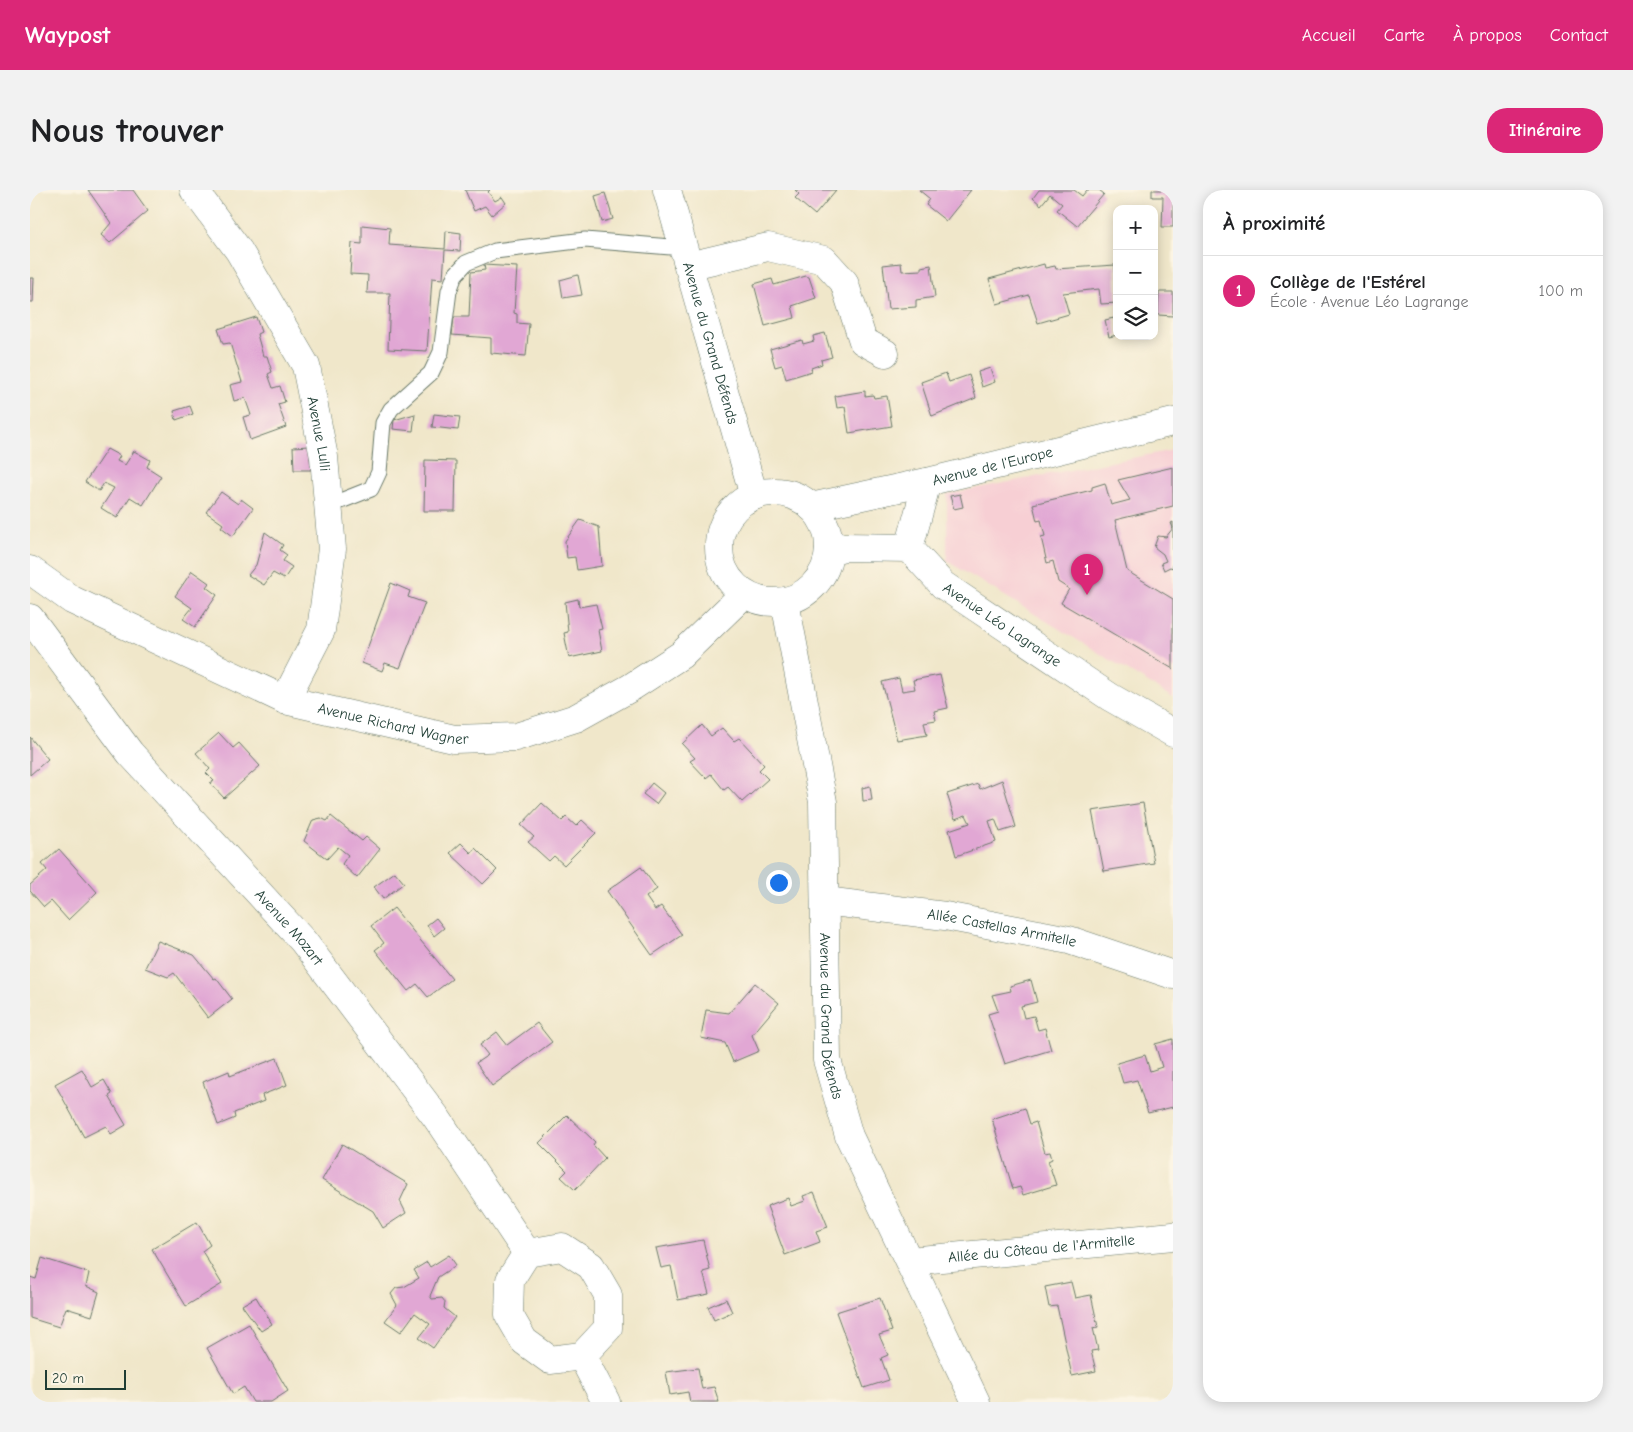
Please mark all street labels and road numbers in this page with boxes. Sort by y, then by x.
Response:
street label: Avenue du Grand Défends [679,260,742,426]
street label: Avenue Lulli [303,395,334,472]
street label: Avenue de l'Europe [930,443,1055,489]
street label: Avenue Léo Lagrange [940,579,1065,671]
street label: Avenue Richard Wagner [316,699,469,748]
street label: Avenue Mozart [251,886,327,969]
street label: Allée Castellas Armitelle [926,905,1079,951]
street label: Avenue du Grand Défends [816,932,847,1101]
street label: Allée du Côteau de l'Armitelle [947,1231,1136,1266]

